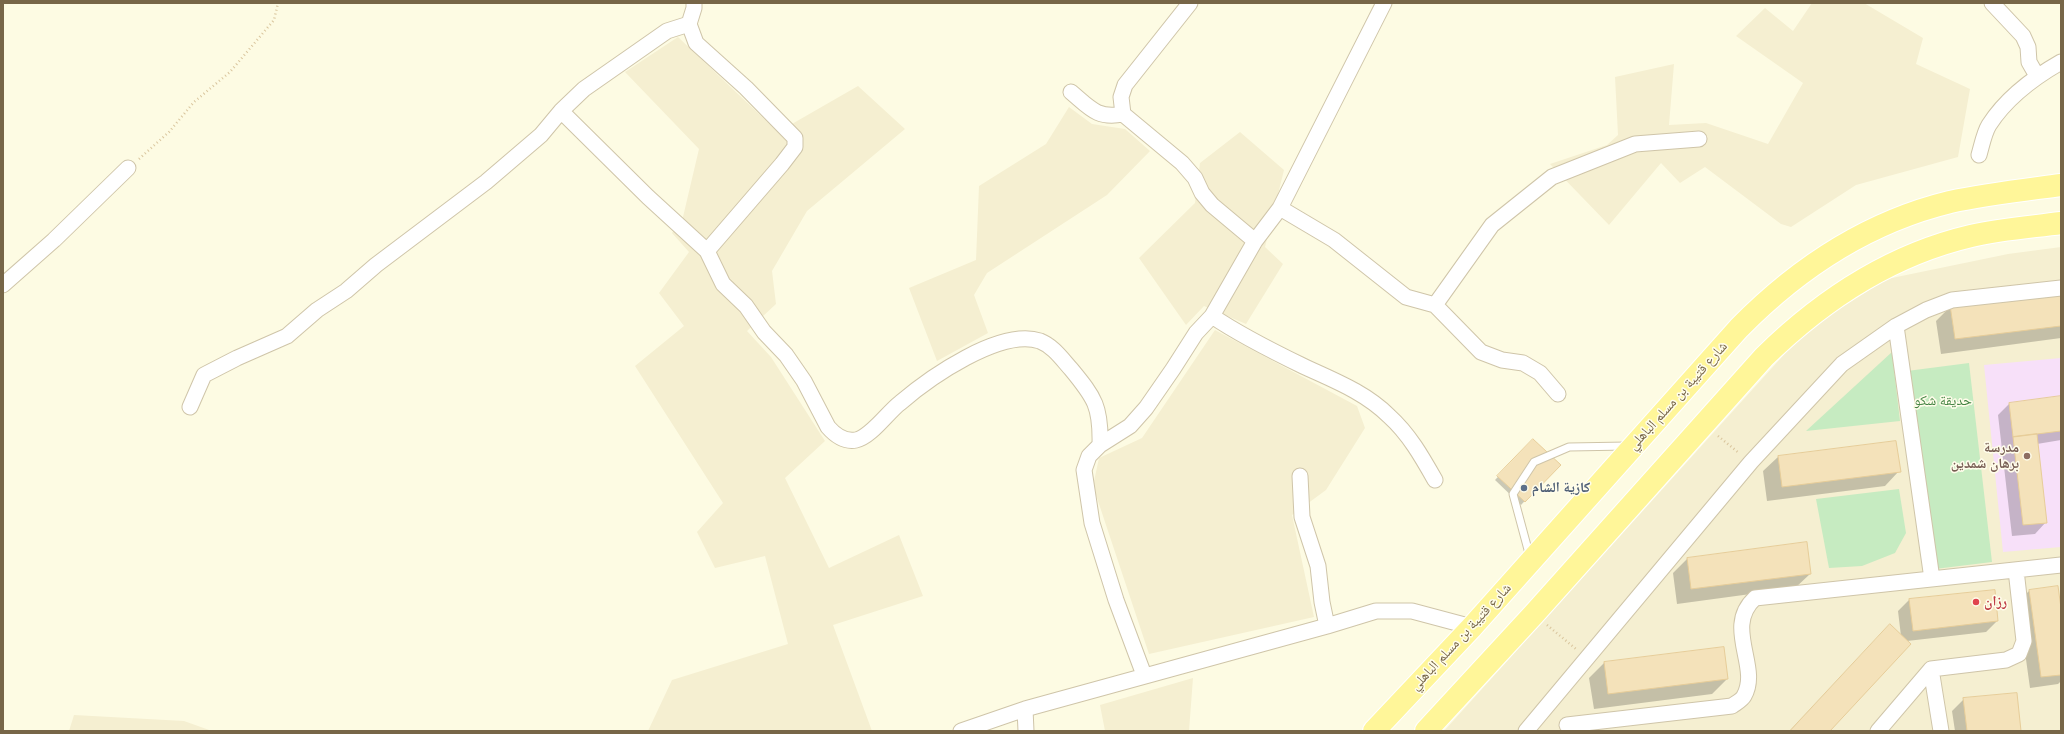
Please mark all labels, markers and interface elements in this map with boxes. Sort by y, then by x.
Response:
street label: شارع قتيبة بن مسلم الباهلي [1625,338,1731,454]
park label: حديقة شكو [1914,393,1972,409]
place label: مدرسة برهان شمدين [1951,440,2019,472]
marker: مدرسة برهان شمدين [2022,451,2032,461]
place label: كازية الشام [1532,480,1590,496]
marker: كازية الشام [1519,483,1529,493]
street label: شارع قتيبة بن مسلم الباهلي [1407,580,1515,694]
place label: رزان [1984,594,2007,610]
marker: رزان [1971,597,1981,607]

